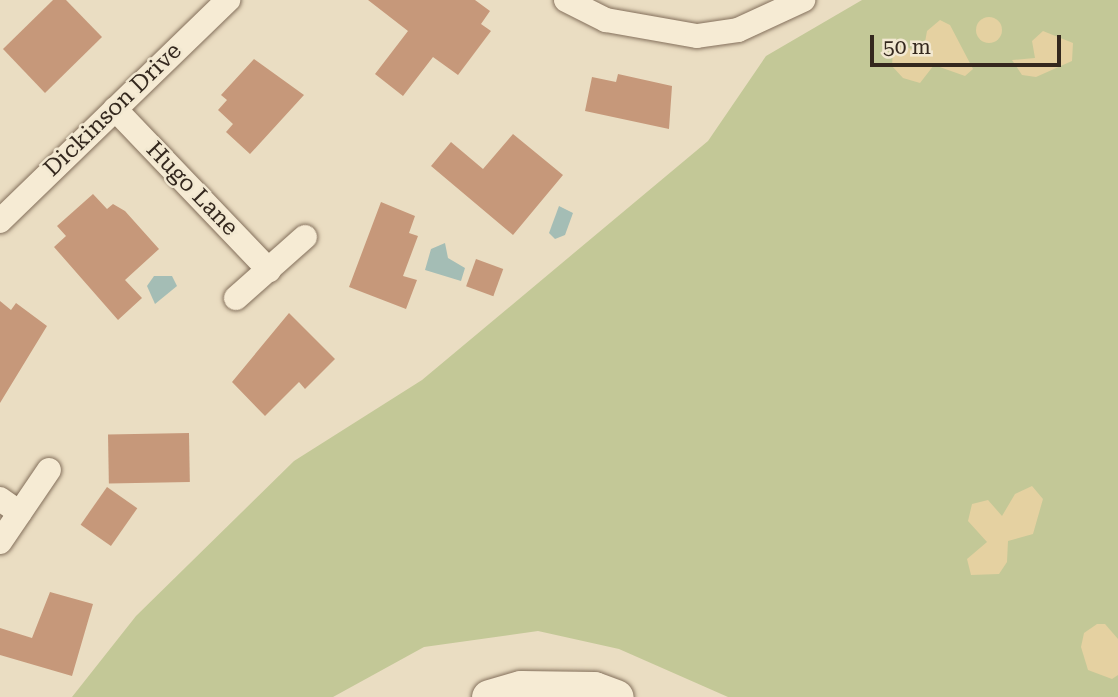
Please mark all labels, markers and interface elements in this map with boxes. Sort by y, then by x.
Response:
scale bar [873,21,1064,65]
text: 50 m [883,35,931,59]
street label: Dickinson Drive [39,37,187,183]
street label: Hugo Lane [140,136,244,242]

